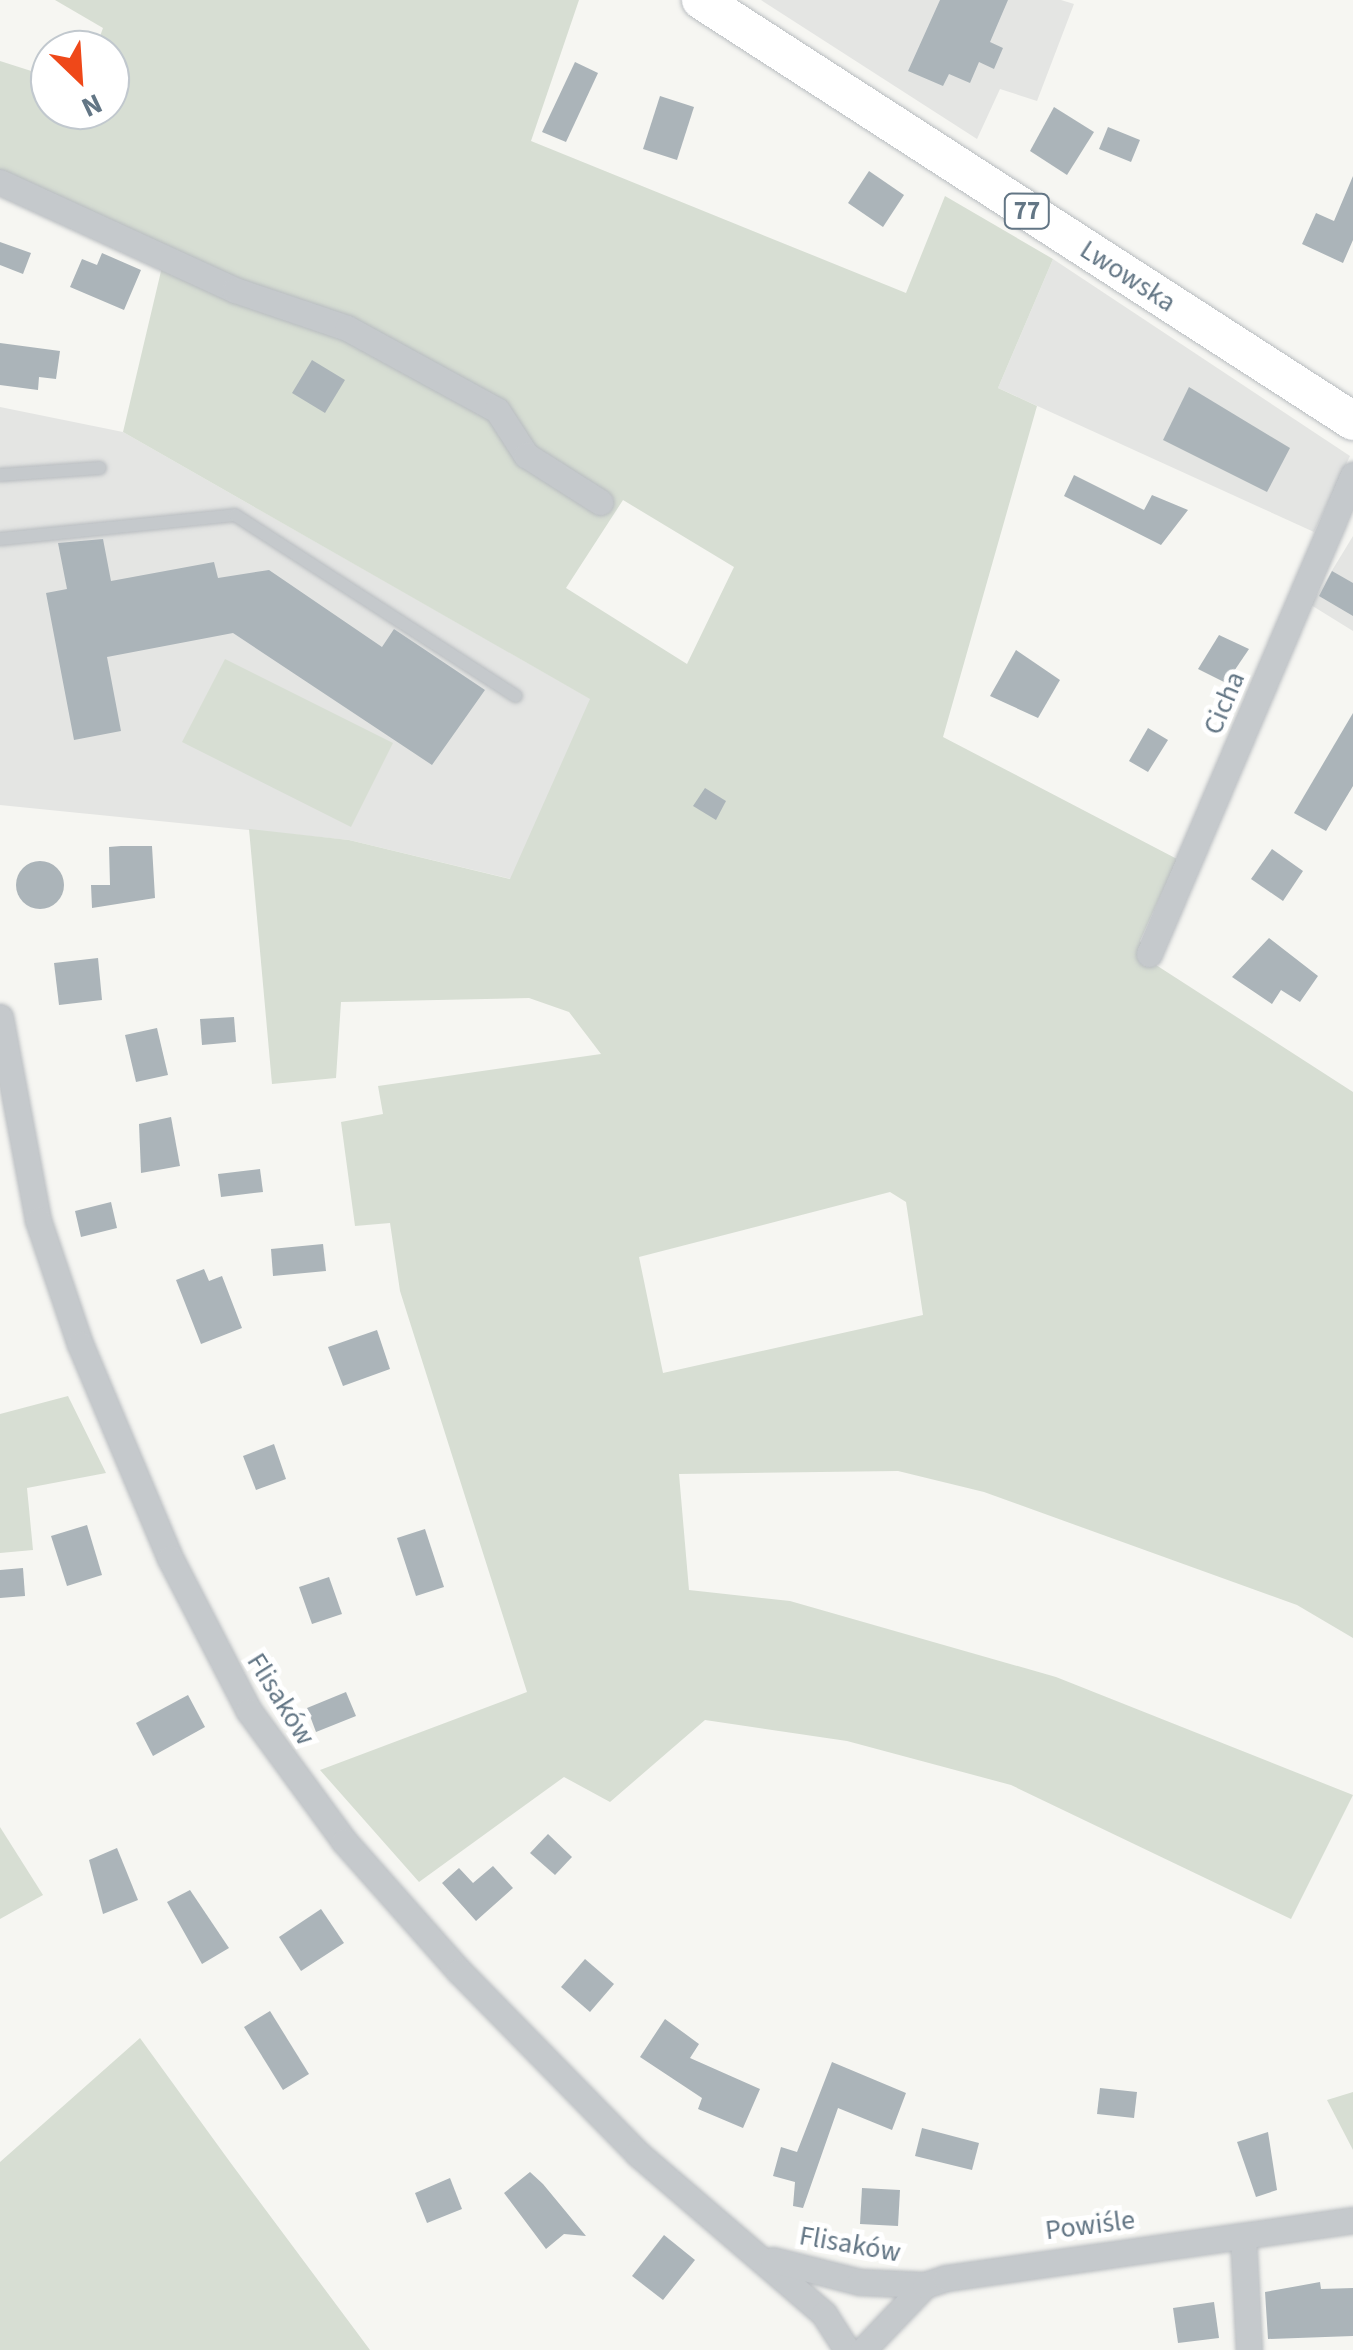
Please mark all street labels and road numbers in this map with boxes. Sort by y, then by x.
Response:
road number: 77 [1002,191,1052,231]
street label: Lwowska [1074,233,1182,319]
street label: Cicha [1196,667,1252,739]
street label: Flisaków [240,1647,322,1751]
street label: Powiśle [1043,2203,1137,2247]
street label: Flisaków [797,2219,903,2269]

